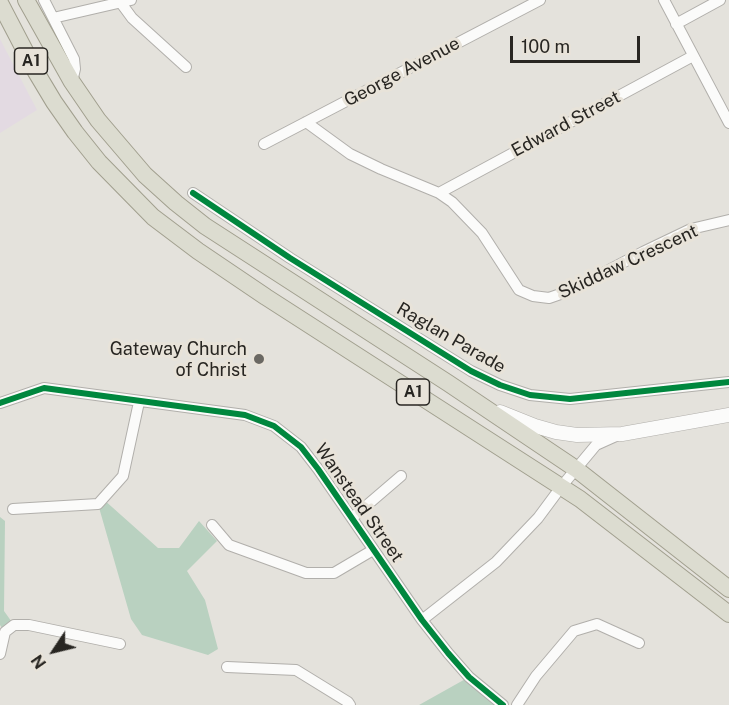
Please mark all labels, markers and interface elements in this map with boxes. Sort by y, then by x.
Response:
scale bar [513,24,644,62]
street label: George Avenue [341,33,463,111]
text: 100 m [521,36,570,57]
road number: A1 [15,48,48,74]
street label: Edward Street [508,86,624,162]
street label: Skiddaw Crescent [555,220,701,304]
street label: Raglan Parade [393,298,509,378]
place label: Gateway Church of Christ [110,338,247,380]
marker: Gateway Church of Christ [252,352,266,366]
road number: A1 [396,379,430,405]
street label: Wanstead Street [310,439,408,567]
north arrow [24,621,84,681]
text: N [27,651,50,672]

